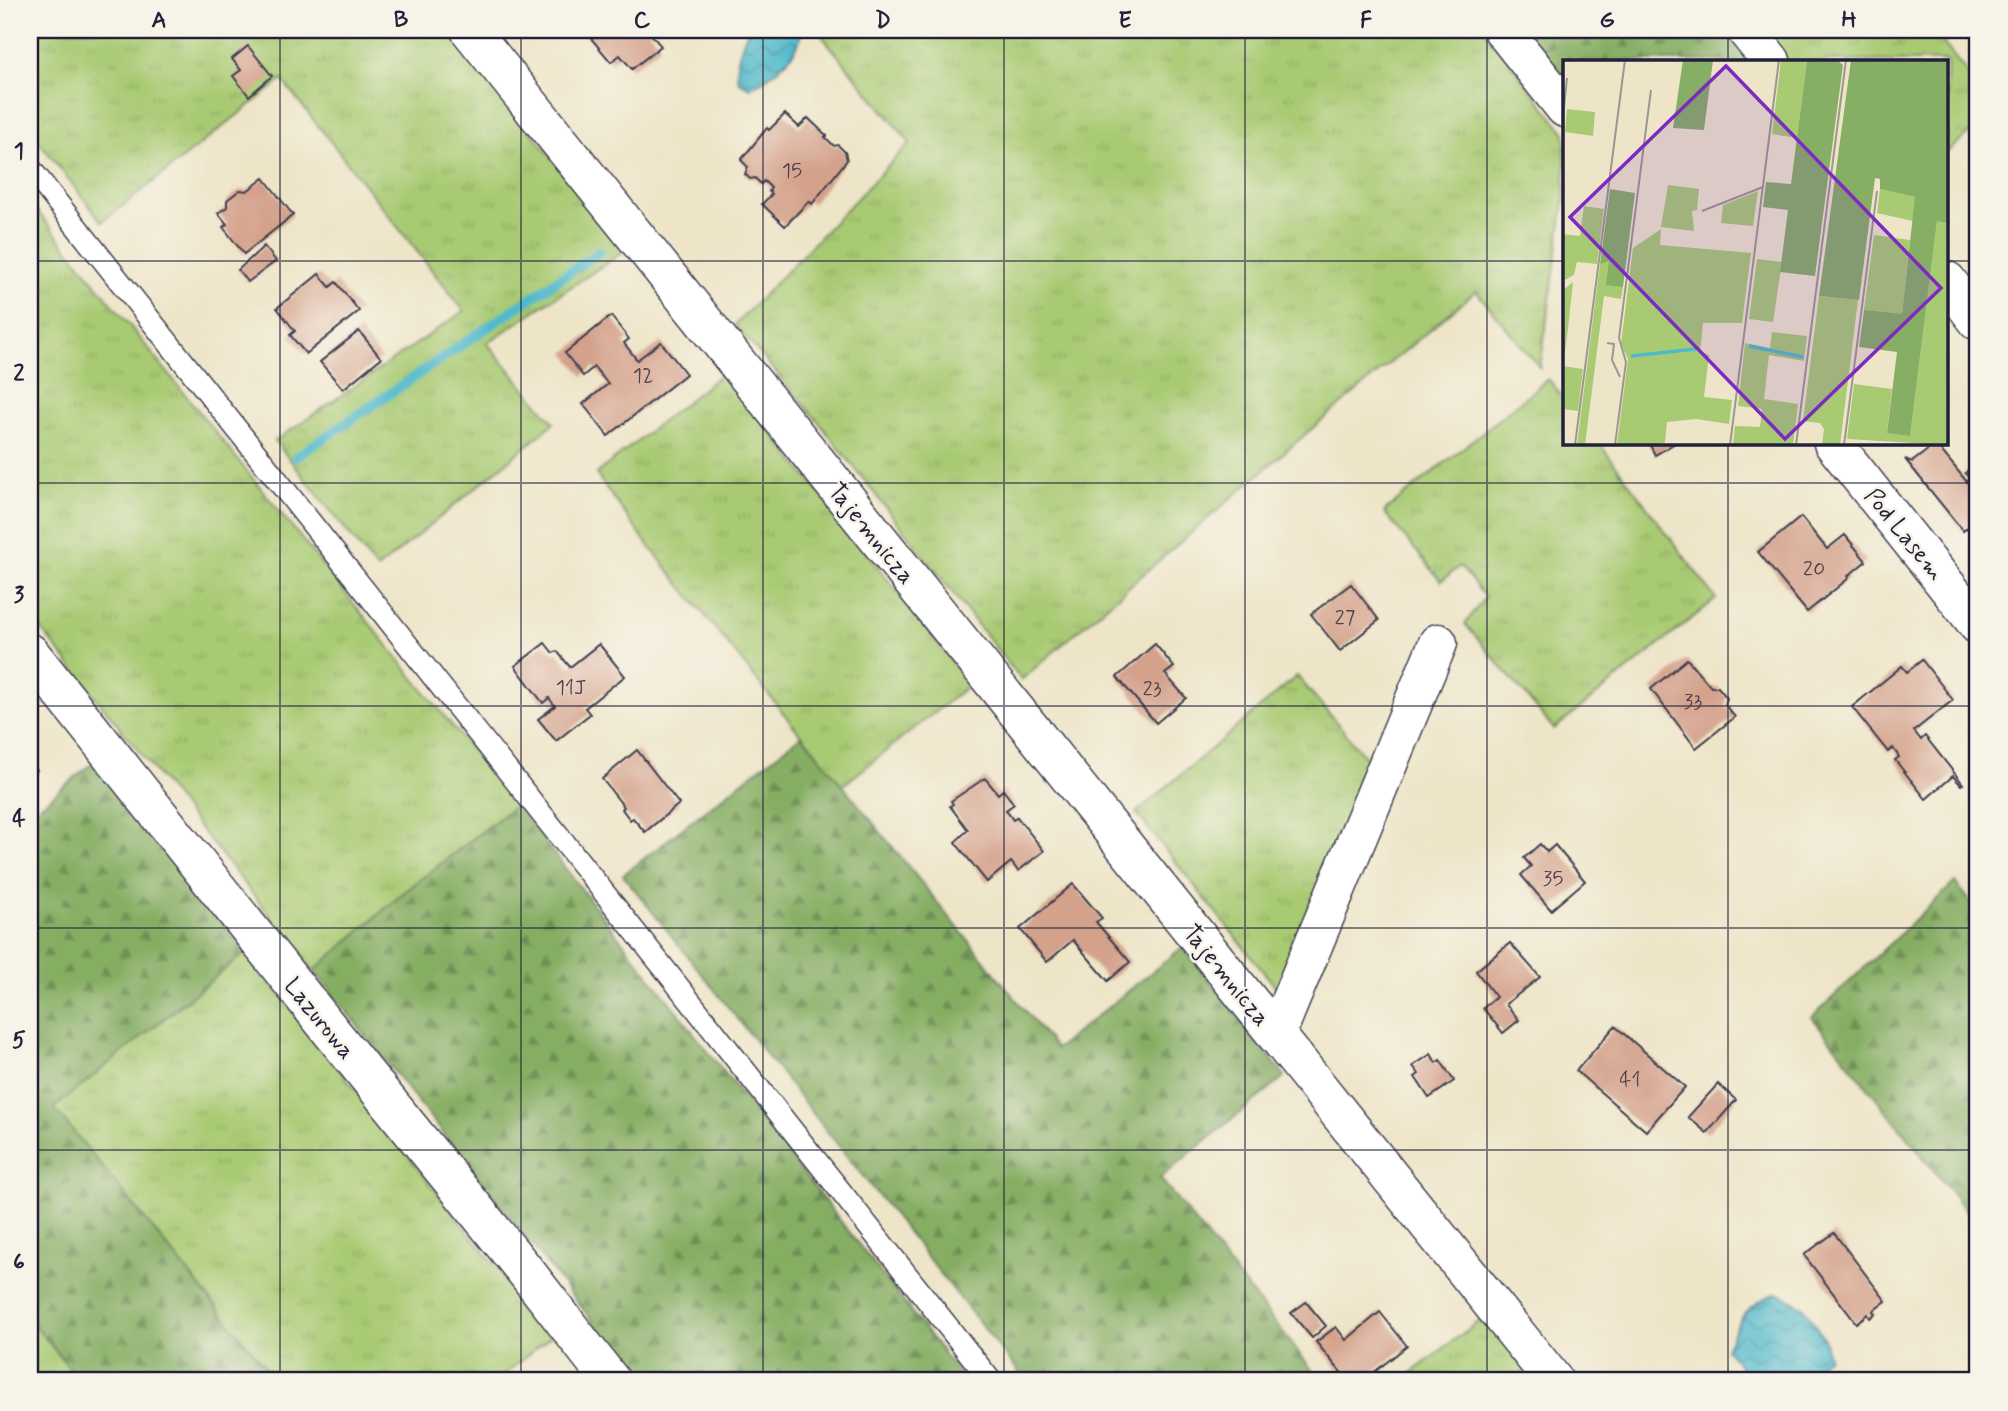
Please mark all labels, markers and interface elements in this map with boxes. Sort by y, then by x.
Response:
text: A [151,6,167,36]
text: B [394,6,409,36]
text: C [634,6,651,36]
text: D [875,6,891,36]
text: E [1118,6,1132,36]
text: F [1360,6,1372,36]
text: G [1599,6,1615,36]
text: H [1841,6,1857,36]
inset map [1563,60,1948,444]
text: 1 [14,137,24,167]
house number: 15 [782,157,802,185]
text: 2 [13,359,25,389]
house number: 12 [633,362,653,390]
street label: Tajemnicza [820,477,921,591]
street label: Pod Lasem [1857,482,1951,588]
house number: 20 [1803,555,1825,583]
text: 3 [14,581,25,611]
house number: 27 [1335,604,1355,632]
house number: 11J [556,674,586,702]
house number: 23 [1142,675,1162,703]
house number: 33 [1684,688,1702,716]
text: 4 [12,804,26,834]
house number: 35 [1543,865,1563,893]
street label: Tajemnicza [1175,919,1276,1033]
street label: Lazurowa [276,972,361,1066]
text: 5 [12,1026,26,1056]
house number: 41 [1619,1066,1641,1094]
text: 6 [13,1248,25,1278]

